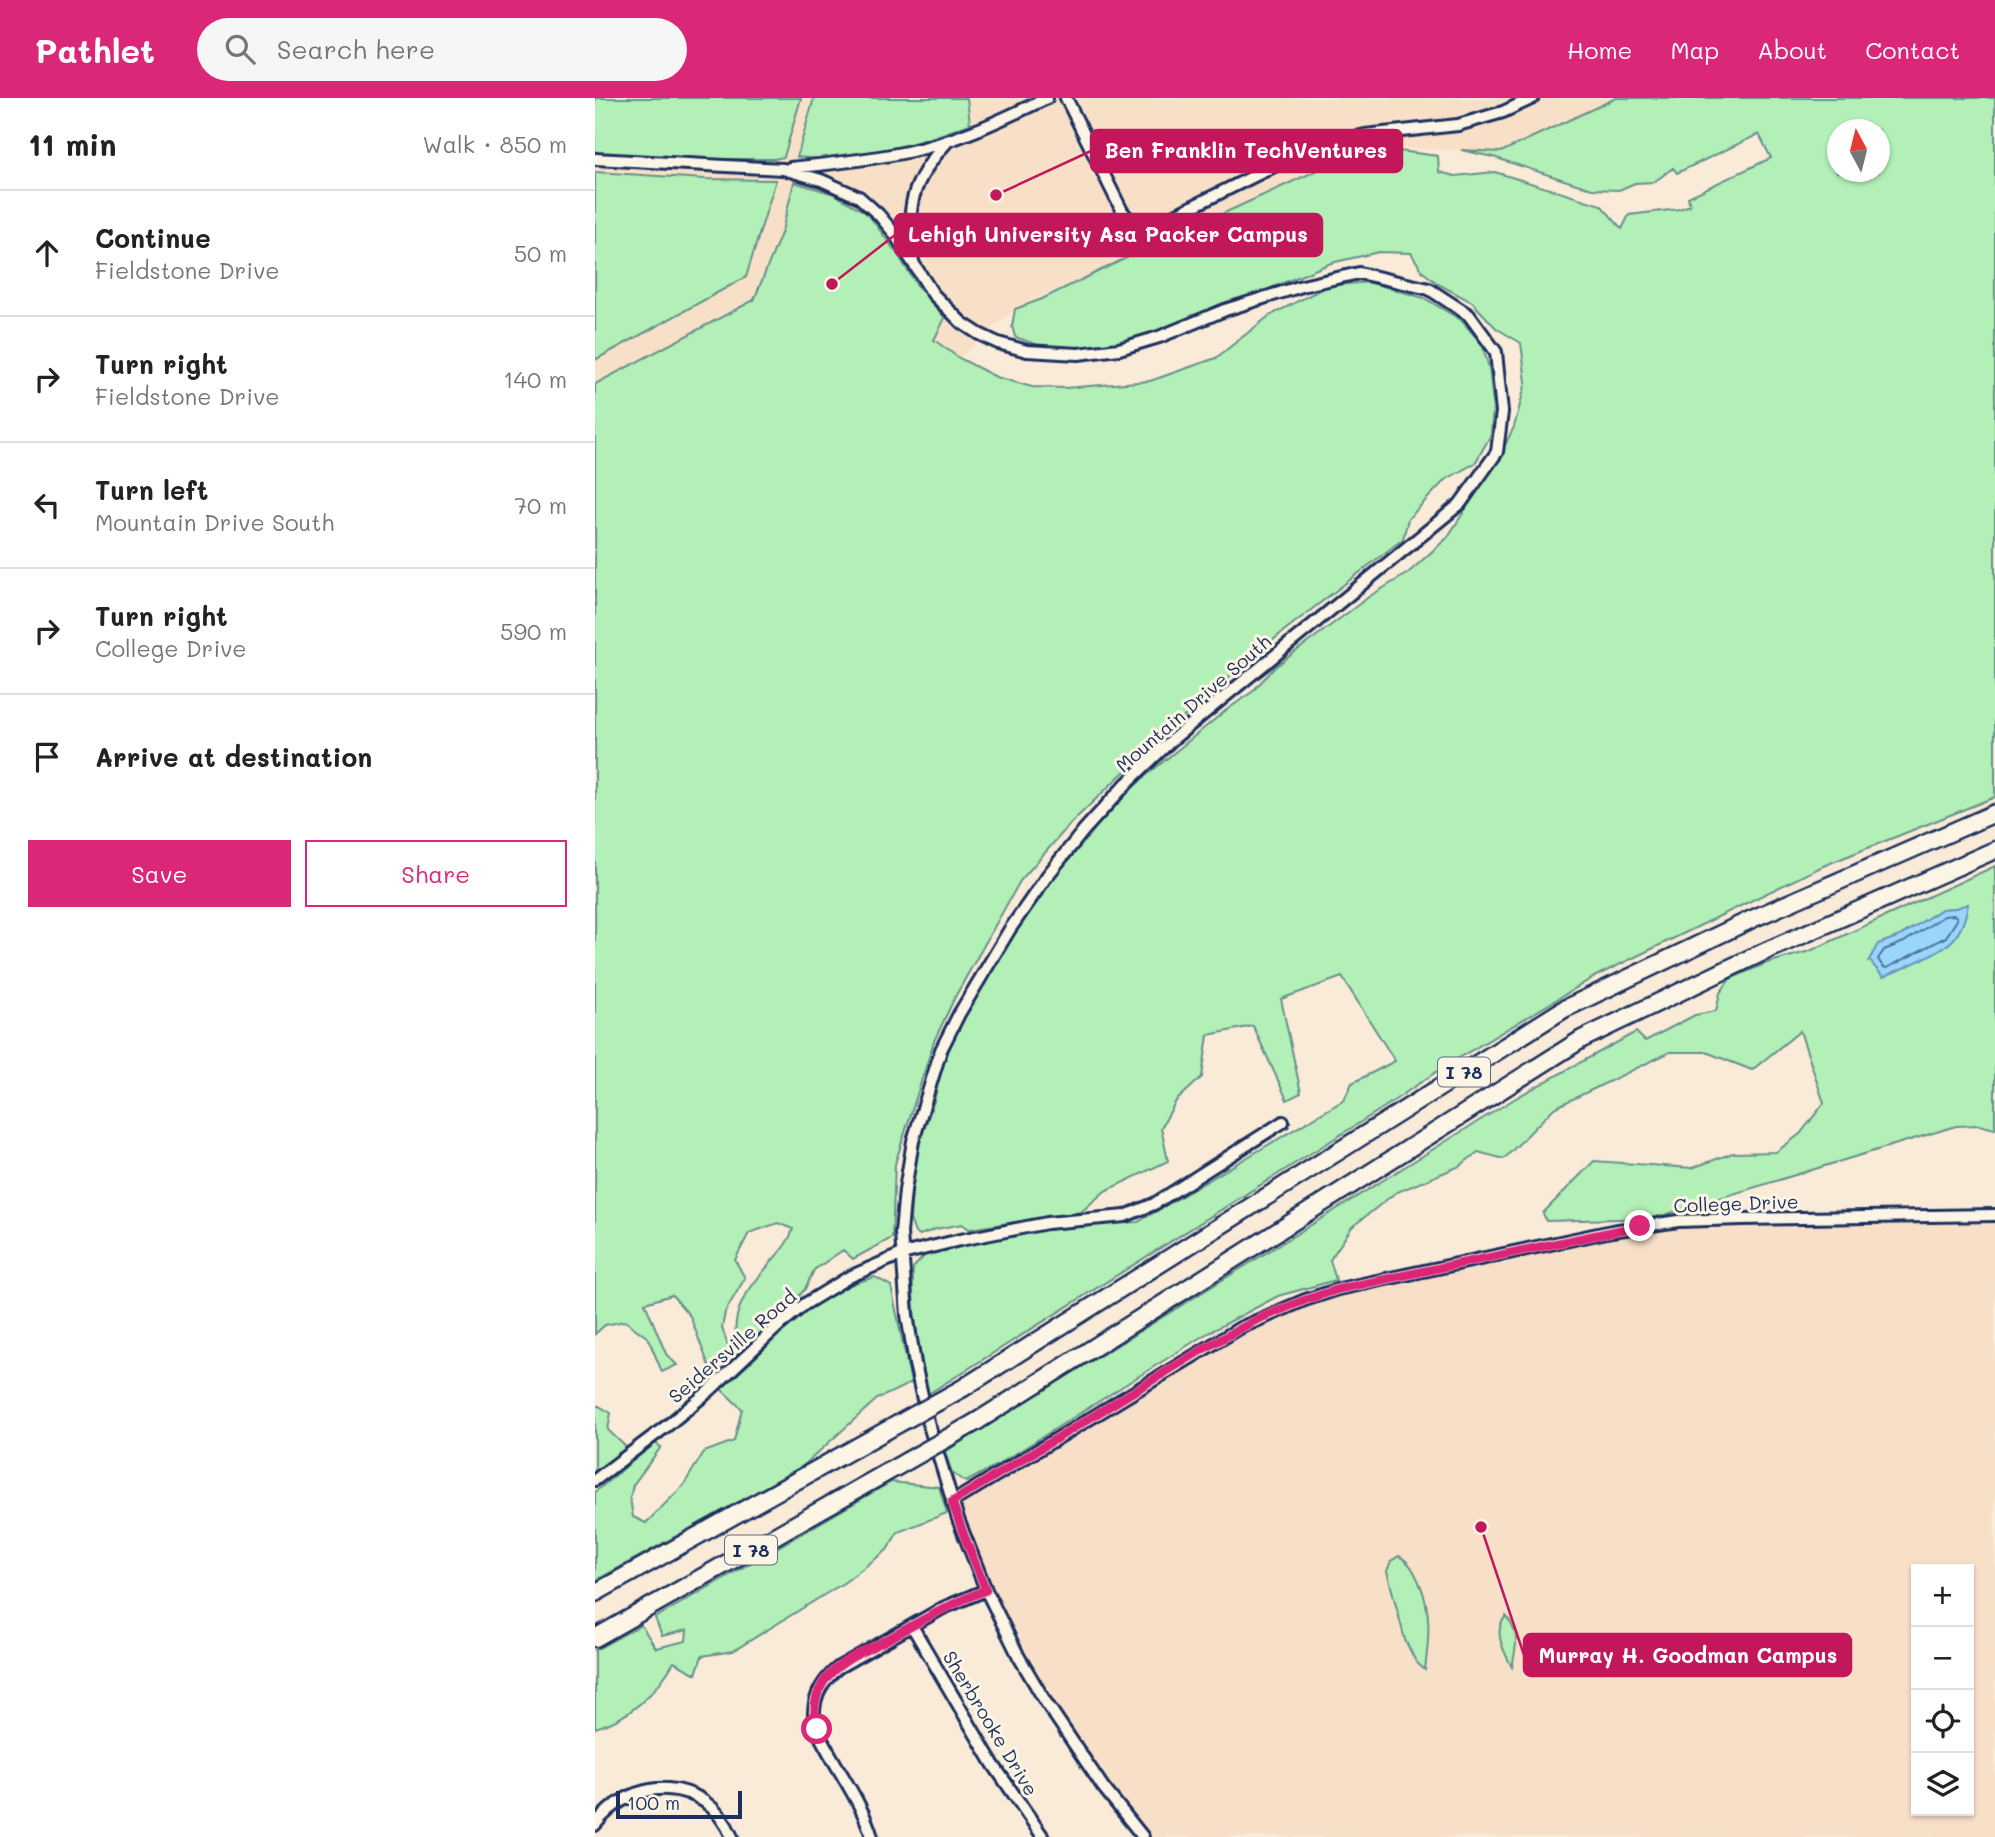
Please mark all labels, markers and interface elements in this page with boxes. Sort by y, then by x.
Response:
search box [197,18,687,81]
text: Pathlet [35,28,155,71]
icon: search [221,30,259,68]
text: Search here [277,32,435,66]
text: Home [1567,34,1632,65]
text: Map [1670,34,1719,65]
text: About [1757,34,1827,65]
text: Contact [1865,34,1960,65]
north arrow [1827,119,1890,182]
text: 11 min [28,124,117,164]
text: Walk · 850 m [423,129,567,159]
callout: Ben Franklin TechVentures [1091,130,1402,172]
text: Ben Franklin TechVentures [1105,136,1387,163]
callout: Lehigh University Asa Packer Campus [895,214,1322,256]
text: Lehigh University Asa Packer Campus [908,220,1308,248]
text: Continue [95,221,211,255]
icon: ahead [28,234,66,272]
text: 50 m [514,238,567,268]
text: Fieldstone Drive [95,255,280,285]
text: Turn right [95,347,228,381]
icon: right [28,360,66,398]
text: 140 m [503,364,567,394]
text: Fieldstone Drive [95,381,280,411]
text: Turn left [95,473,208,507]
icon: left [28,486,66,524]
text: 70 m [514,490,567,520]
text: Mountain Drive South [95,507,334,537]
text: Turn right [95,599,228,633]
icon: right [28,612,66,650]
text: 590 m [500,616,567,646]
street label: Mountain Drive South [1110,629,1276,777]
text: College Drive [95,633,247,663]
icon: arrive [28,738,66,776]
text: Arrive at destination [95,740,372,774]
button: Save [28,840,291,907]
button: Share [305,840,567,907]
road number: I 78 [1438,1057,1490,1086]
street label: College Drive [1673,1188,1799,1218]
route end [1624,1210,1655,1241]
street label: Seidersville Road [663,1284,801,1408]
road number: I 78 [725,1535,777,1564]
map controls [1911,1564,1974,1816]
button: + [1911,1564,1974,1627]
button: − [1911,1627,1974,1690]
callout: Murray H. Goodman Campus [1524,1634,1851,1676]
text: Murray H. Goodman Campus [1539,1641,1837,1669]
street label: Sherbrooke Drive [938,1646,1044,1800]
button: locate [1911,1690,1974,1753]
route start [801,1713,832,1744]
button: layers [1911,1753,1974,1816]
scale bar [616,1788,742,1820]
text: 100 m [627,1790,680,1815]

